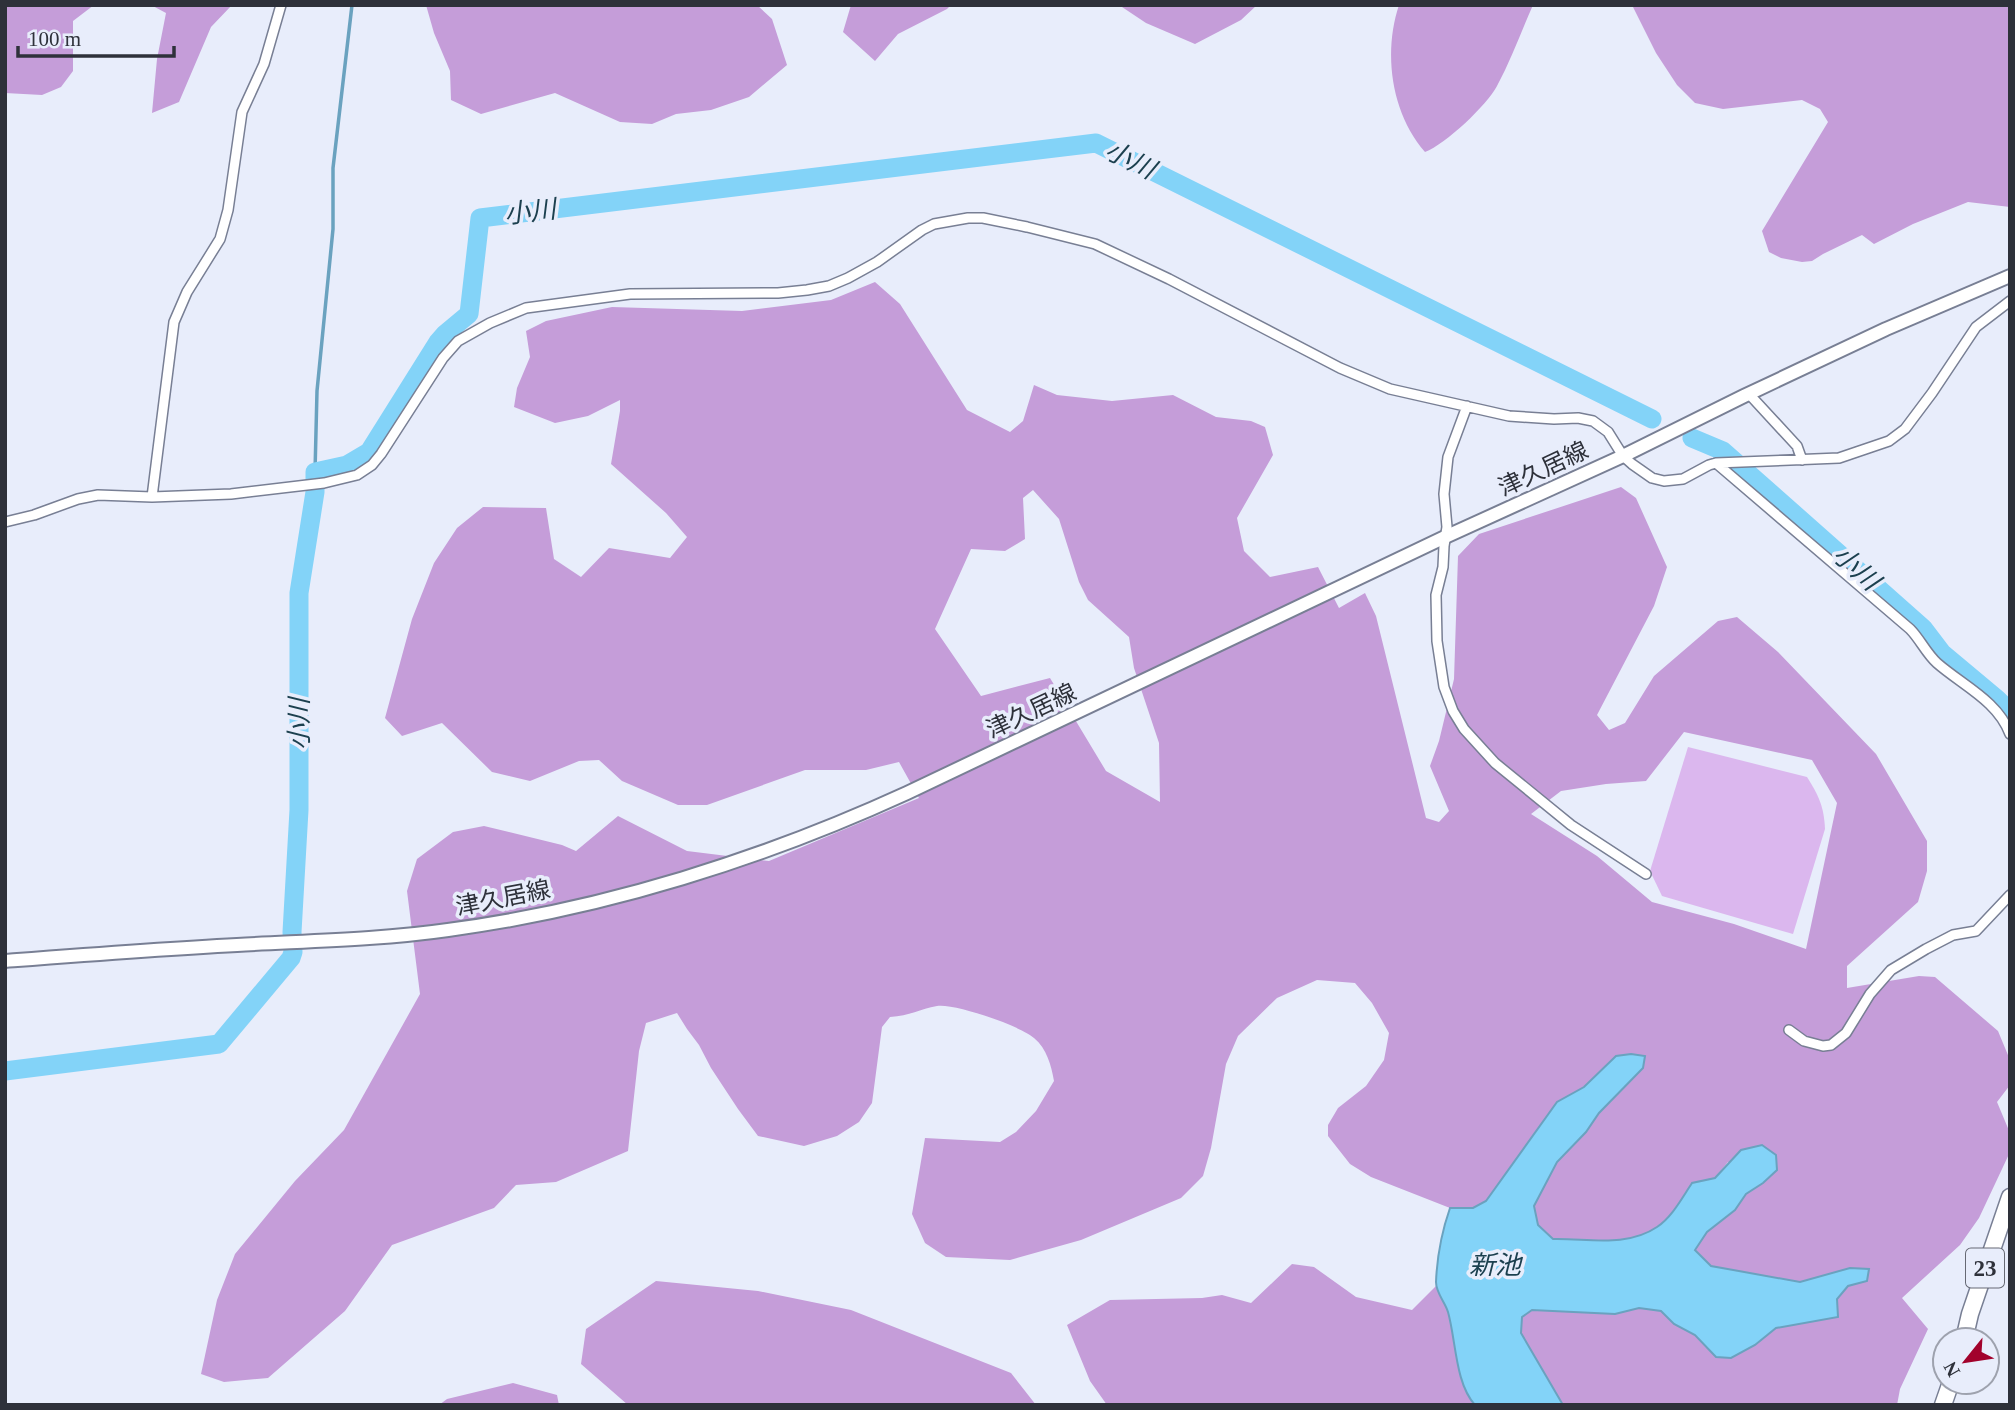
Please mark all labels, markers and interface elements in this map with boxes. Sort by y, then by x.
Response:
scale bar [18,14,173,58]
text: 100 m [28,27,81,51]
water label: 小川 [1100,136,1162,186]
water label: 小川 [502,194,561,230]
street label: 津久居線 [1494,437,1592,501]
water label: 小川 [1827,540,1887,598]
street label: 津久居線 [982,679,1080,743]
water label: 小川 [285,695,314,750]
street label: 津久居線 [453,876,553,920]
road number: 23 [1966,1248,2004,1288]
water label: 新池 [1469,1251,1524,1280]
north arrow [1931,1326,2001,1396]
text: N [1939,1358,1964,1380]

